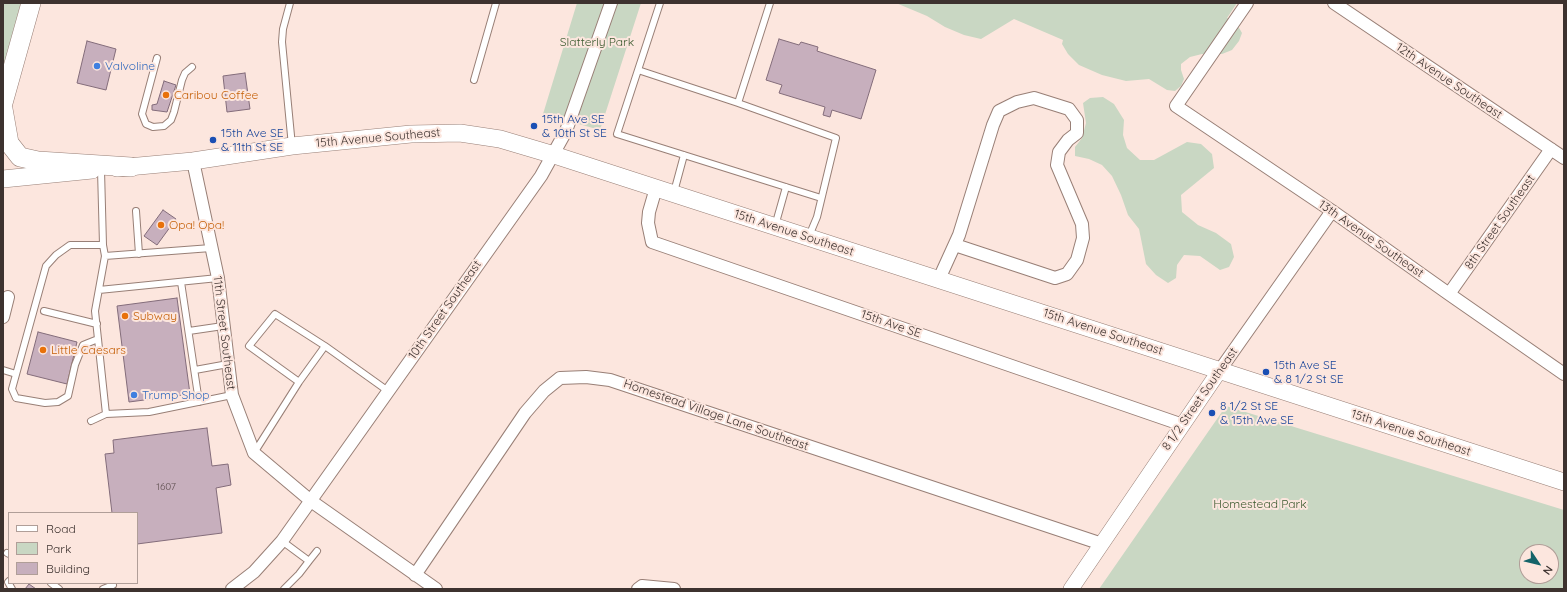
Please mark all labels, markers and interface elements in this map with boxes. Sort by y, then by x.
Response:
park label: Slatterly Park [560,35,634,49]
street label: 12th Avenue Southeast [1393,40,1505,122]
place label: Valvoline [105,59,155,73]
marker: Valvoline [92,61,102,71]
place label: Caribou Coffee [174,88,258,102]
marker: Caribou Coffee [161,90,171,100]
place label: 15th Ave SE & 10th St SE [542,112,607,140]
marker: 15th Ave SE & 10th St SE [529,121,539,131]
street label: 15th Avenue Southeast [315,125,441,151]
place label: 15th Ave SE & 11th St SE [221,126,283,154]
marker: 15th Ave SE & 11th St SE [208,135,218,145]
street label: 8th Street Southeast [1462,172,1538,272]
street label: 13th Avenue Southeast [1316,197,1426,281]
street label: 15th Avenue Southeast [732,207,856,259]
place label: Opa! Opa! [169,218,224,232]
marker: Opa! Opa! [156,220,166,230]
street label: 10th Street Southeast [405,258,485,362]
street label: 11th Street Southeast [210,275,238,391]
street label: 15th Avenue Southeast [1041,306,1165,358]
street label: 15th Ave SE [859,307,923,341]
place label: Subway [133,309,177,323]
marker: Subway [120,311,130,321]
place label: Little Caesars [51,343,126,357]
marker: Little Caesars [38,345,48,355]
street label: 8 1/2 Street Southeast [1159,345,1241,453]
place label: 15th Ave SE & 8 1/2 St SE [1274,358,1343,386]
marker: 15th Ave SE & 8 1/2 St SE [1261,367,1271,377]
street label: Homestead Village Lane Southeast [622,377,810,453]
place label: Trump Shop [142,388,210,402]
marker: Trump Shop [129,390,139,400]
place label: 8 1/2 St SE & 15th Ave SE [1220,399,1294,427]
street label: 15th Avenue Southeast [1349,407,1473,459]
marker: 8 1/2 St SE & 15th Ave SE [1207,408,1217,418]
house number: 1607 [156,481,176,493]
park label: Homestead Park [1213,497,1307,511]
legend [8,512,138,584]
text: Road [46,521,76,536]
text: Park [46,541,71,556]
north arrow [1519,544,1559,584]
text: Building [46,561,90,576]
text: N [1540,563,1556,578]

